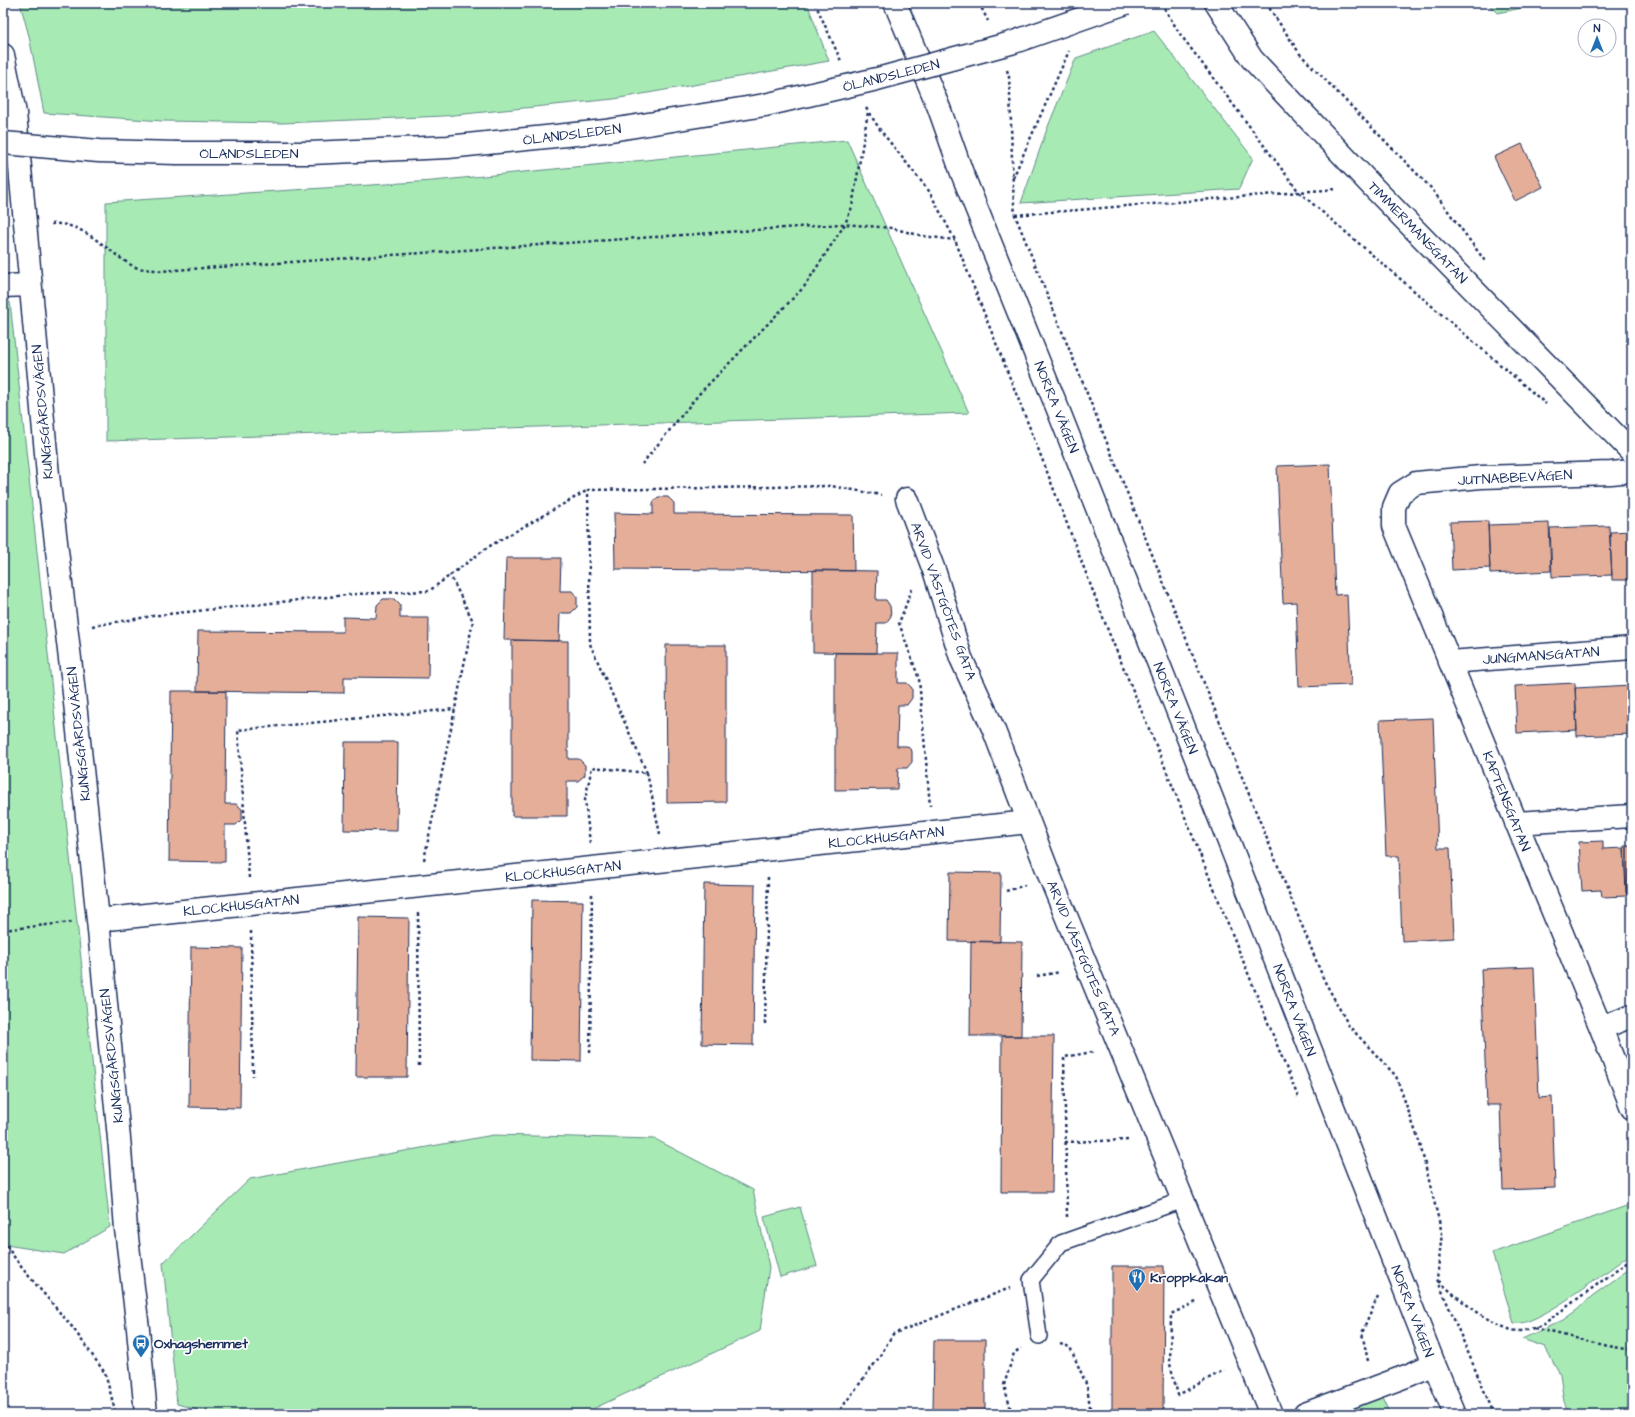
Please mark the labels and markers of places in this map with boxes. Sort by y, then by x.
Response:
restaurant icon: Kroppkakan [1127,1267,1147,1292]
place label: Kroppkakan [1150,1268,1228,1288]
bus stop icon: Oxhagshemmet [131,1333,151,1358]
place label: Oxhagshemmet [154,1334,248,1355]

